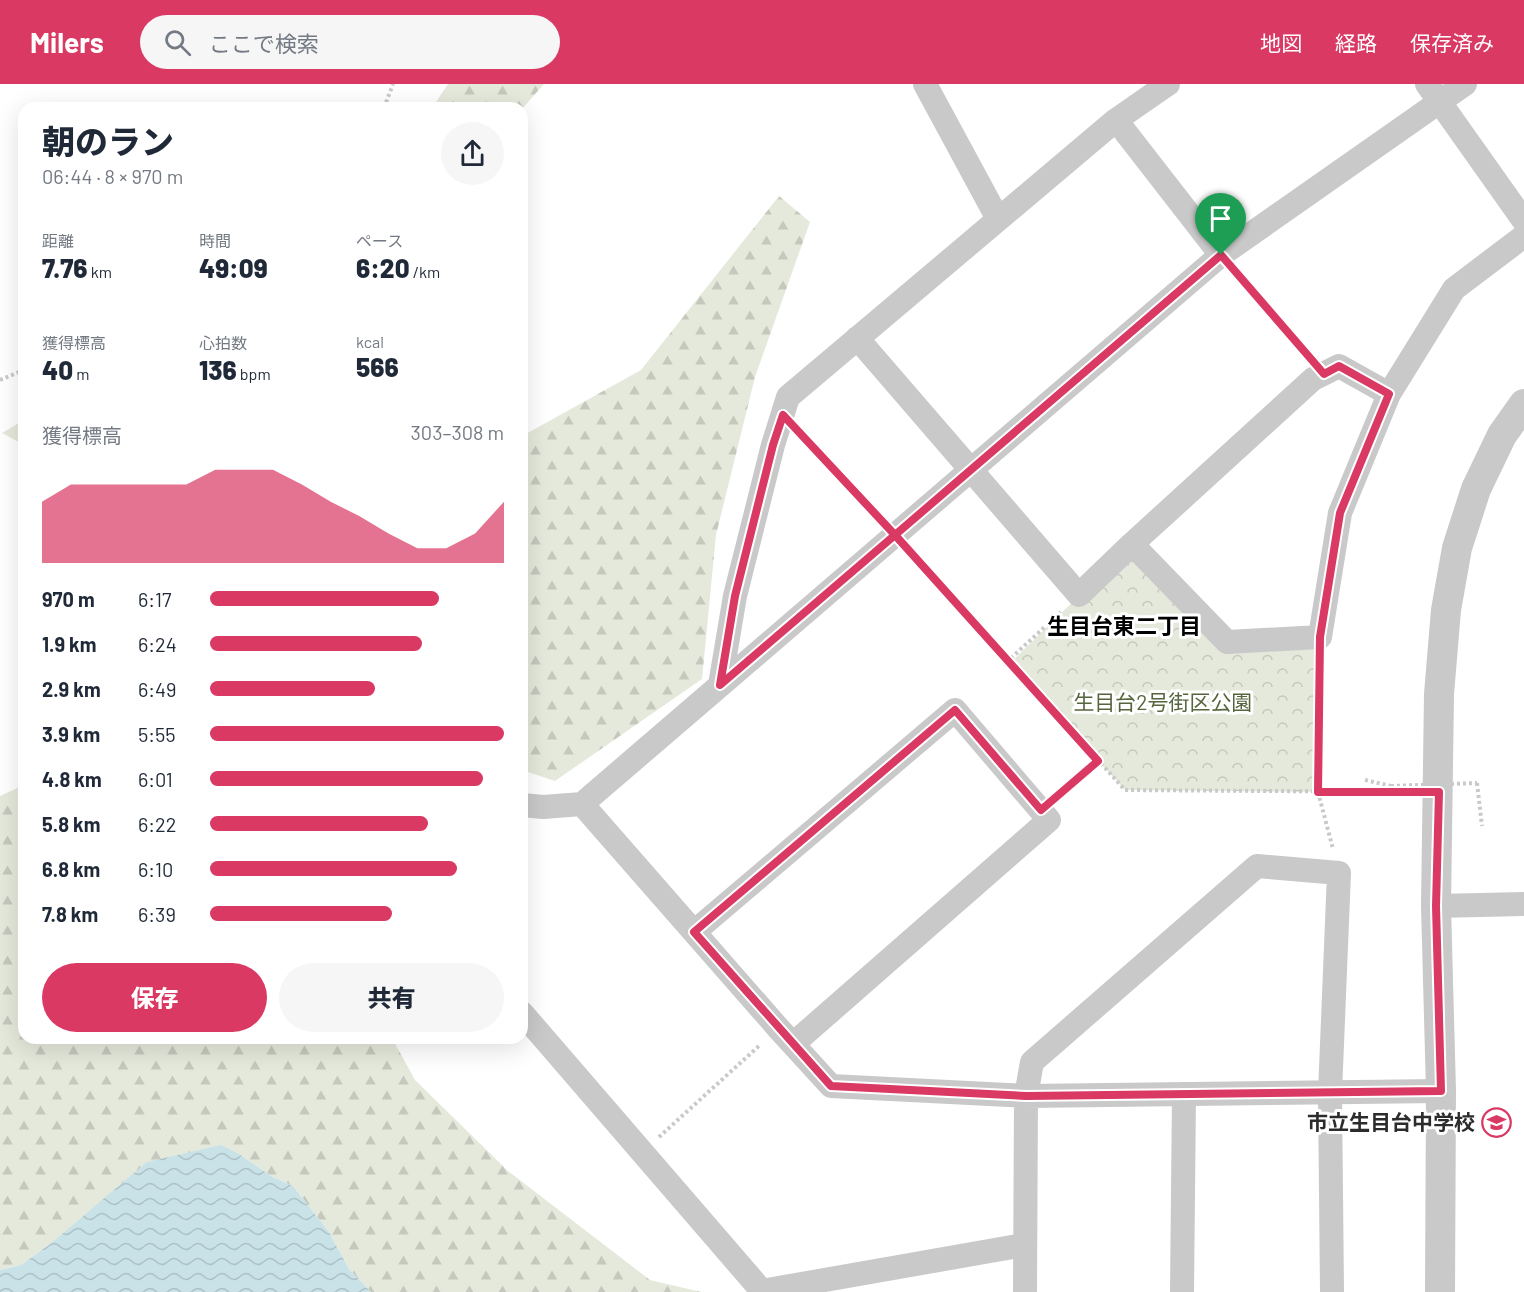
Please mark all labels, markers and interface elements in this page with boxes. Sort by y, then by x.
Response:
search box [140,15,560,69]
text: Milers [30,25,104,59]
icon: search [161,26,194,59]
text: ここで検索 [209,30,319,56]
text: 地図 [1260,30,1302,55]
text: 経路 [1335,30,1377,55]
text: 保存済み [1410,30,1494,55]
text: 朝のラン [42,121,174,161]
button: share [441,122,504,185]
text: 06:44 · 8 × 970 m [42,164,183,188]
pin [1195,193,1246,255]
icon: arrive [1204,202,1237,235]
text: 距離 [42,231,74,250]
text: 時間 [199,231,231,250]
text: ペース [356,231,403,250]
text: 7.76 [42,252,87,283]
text: 49:09 [199,252,268,283]
text: 6:20 [356,252,409,283]
text: km [87,262,112,281]
text: /km [409,262,440,281]
text: kcal [356,332,384,351]
text: 獲得標高 [42,333,106,352]
text: 心拍数 [199,333,247,352]
text: 566 [356,351,399,382]
text: 40 [42,354,73,385]
text: 136 [199,354,237,385]
text: m [73,364,90,383]
text: bpm [237,364,271,383]
text: 303–308 m [411,420,504,444]
text: 獲得標高 [42,423,122,447]
text: 970 m [42,587,95,611]
text: 6:17 [138,587,172,611]
district label: 生目台東二丁目 [1047,612,1201,638]
text: 1.9 km [42,632,96,656]
text: 6:24 [138,632,177,656]
text: 2.9 km [42,677,101,701]
text: 6:49 [138,677,177,701]
park label: 生目台2号街区公園 [1073,689,1253,714]
text: 3.9 km [42,722,100,746]
text: 5:55 [138,722,176,746]
text: 4.8 km [42,767,102,791]
text: 6:01 [138,767,173,791]
text: 5.8 km [42,812,100,836]
text: 6:22 [138,812,177,836]
text: 6.8 km [42,857,100,881]
text: 6:10 [138,857,173,881]
text: 7.8 km [42,902,98,926]
text: 6:39 [138,902,176,926]
button: 保存 [42,963,267,1032]
button: 共有 [279,963,504,1032]
school or university icon: 市立生目台中学校 [1480,1107,1512,1139]
place label: 市立生目台中学校 [1307,1109,1475,1134]

